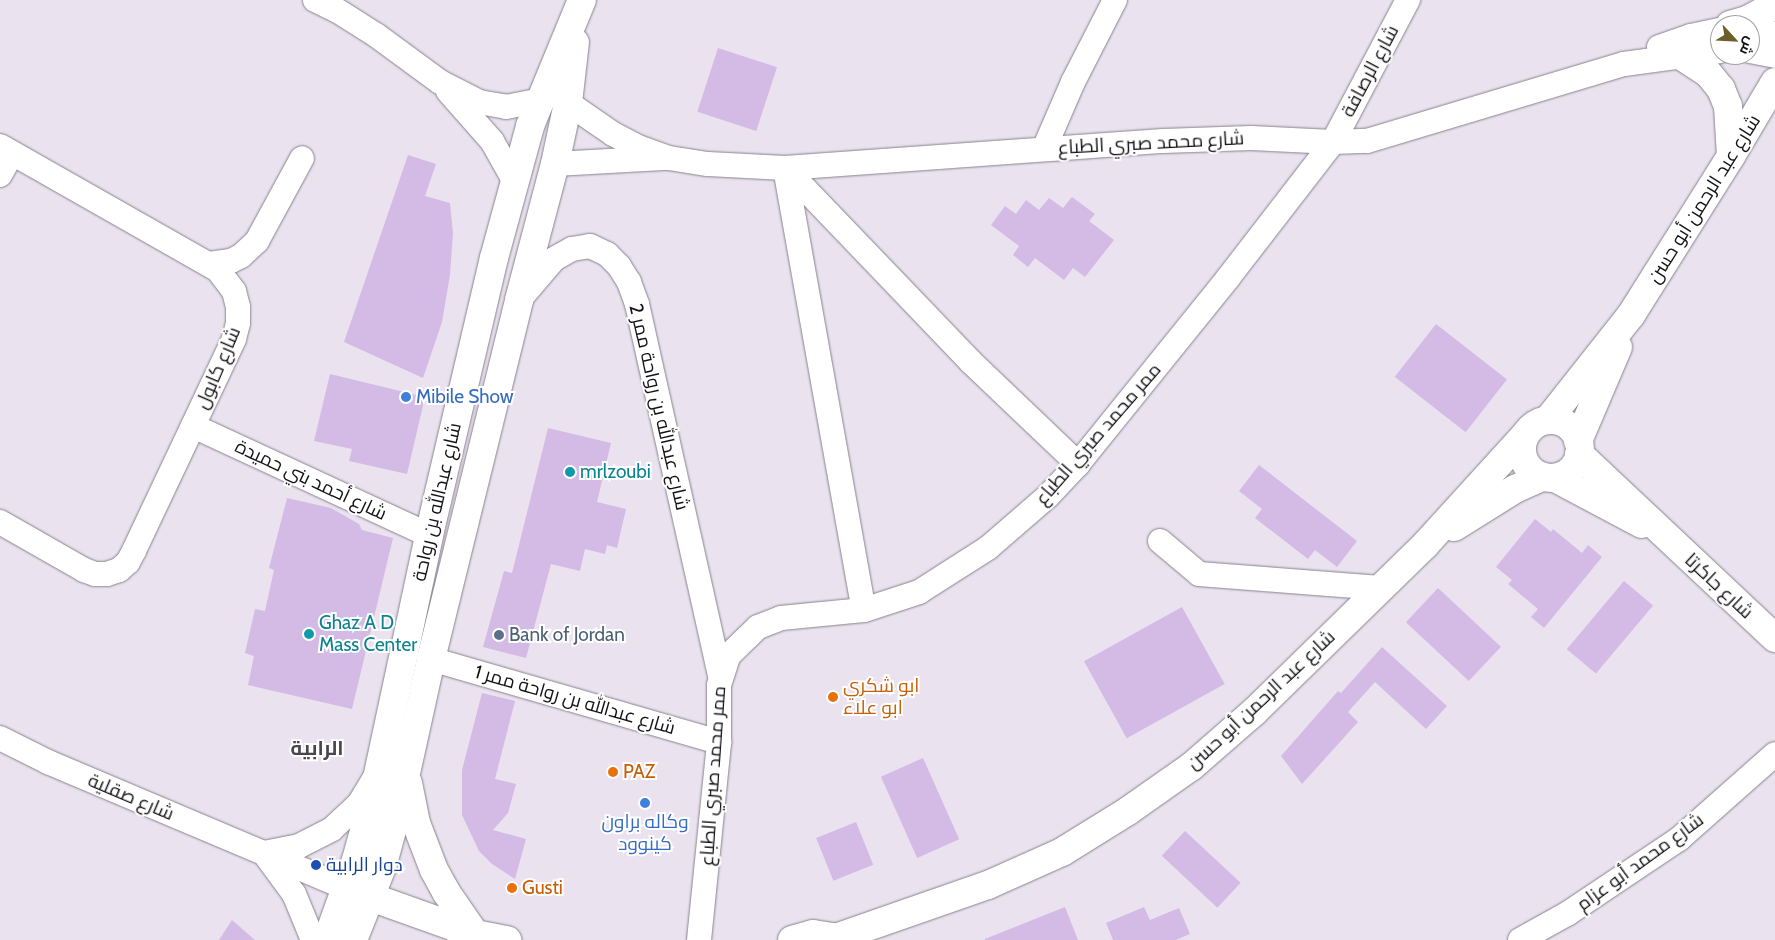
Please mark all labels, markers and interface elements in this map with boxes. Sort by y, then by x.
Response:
north arrow [1710,15,1760,65]
street label: شارع الرصافة [1336,21,1404,121]
text: ش [1736,34,1760,58]
street label: شارع عبد الرحمن أبو حسن [1643,110,1765,288]
street label: شارع محمد صبري الطباع [1057,127,1245,159]
street label: شارع عبدالله بن رواحة ممر 2 [624,301,694,513]
street label: شارع كابول [190,323,246,413]
street label: ممر محمد صبري الطباع [1030,358,1166,510]
place label: Mibile Show [416,386,514,408]
marker: Mibile Show [400,391,412,403]
street label: شارع عبدالله بن رواحة [408,420,466,584]
street label: شارع أحمد بني حميدة [232,435,390,525]
place label: mrlzoubi [580,461,651,483]
marker: mrlzoubi [564,466,576,478]
street label: شارع جاكرتا [1680,549,1758,623]
place label: Ghaz A D Mass Center [319,612,417,656]
place label: Bank of Jordan [509,624,625,646]
street label: شارع عبد الرحمن أبو حسن [1182,625,1340,775]
marker: Ghaz A D Mass Center [303,628,315,640]
marker: Bank of Jordan [493,629,505,641]
street label: شارع عبدالله بن رواحة ممر 1 [472,660,678,740]
place label: ابو شكري ابو علاء [843,675,919,719]
street label: ممر محمد صبري الطباع [695,685,731,867]
marker: ابو شكري ابو علاء [827,691,839,703]
district label: الرابية [290,736,344,760]
place label: PAZ [623,761,655,783]
marker: PAZ [607,766,619,778]
street label: شارع صقلية [85,769,177,825]
marker: وكاله براون كينوود [639,797,651,809]
street label: شارع محمد أبو عزام [1572,808,1708,916]
place label: وكاله براون كينوود [601,811,689,855]
place label: دوار الرابية [326,854,403,876]
marker: دوار الرابية [310,859,322,871]
place label: Gusti [522,877,563,899]
marker: Gusti [506,882,518,894]

